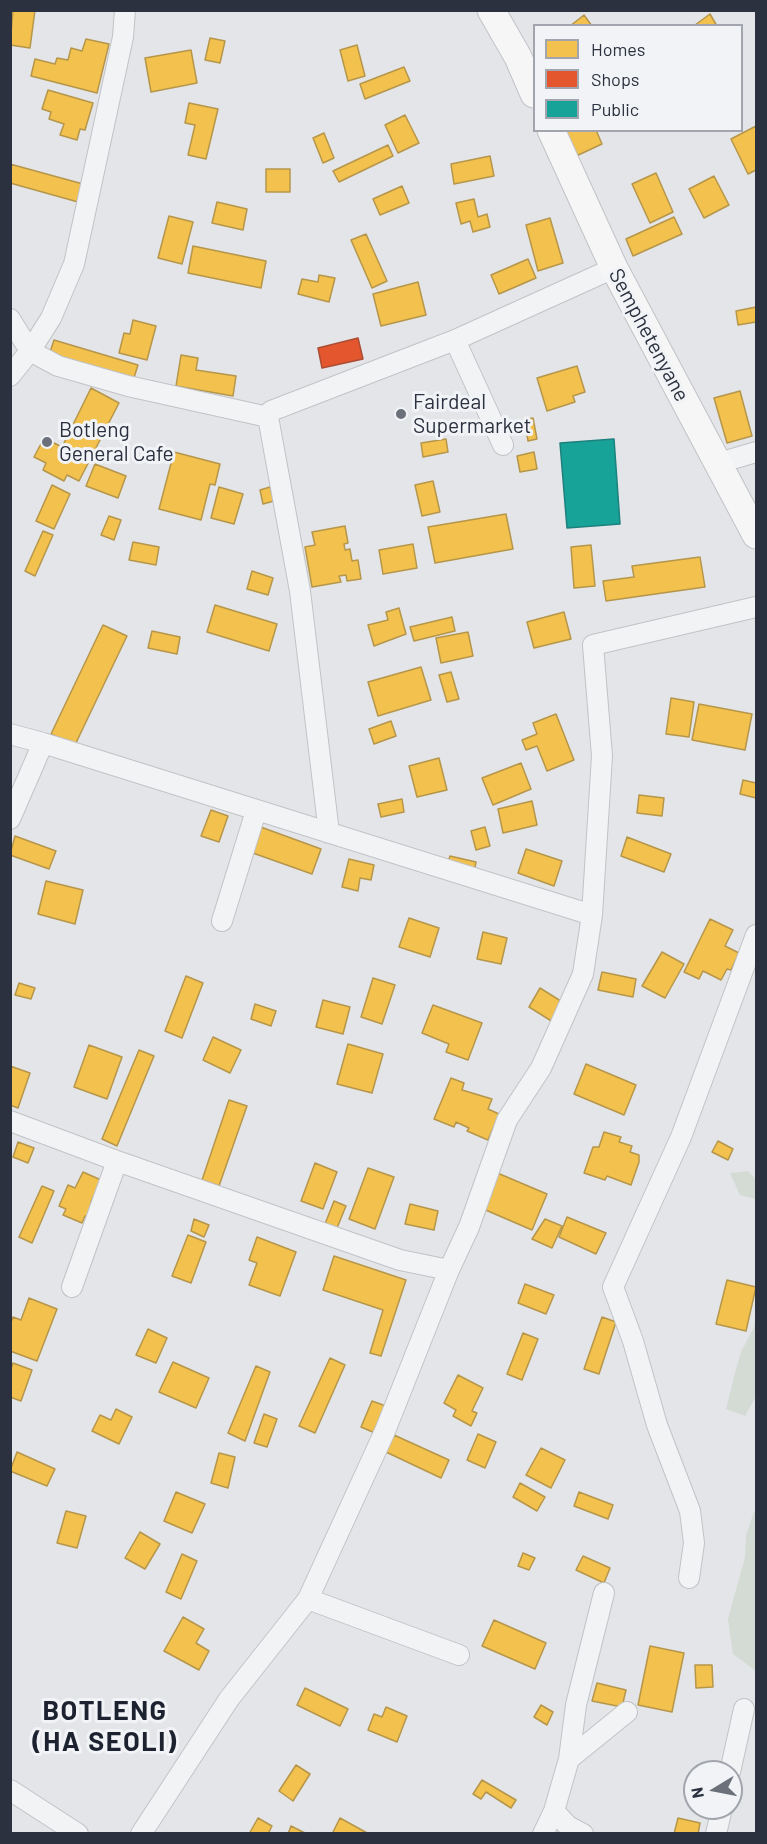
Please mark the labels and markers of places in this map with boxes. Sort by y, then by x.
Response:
place label: Fairdeal Supermarket [413,389,531,439]
marker: Fairdeal Supermarket [394,407,408,421]
place label: Botleng General Cafe [59,417,174,467]
marker: Botleng General Cafe [40,435,54,449]

